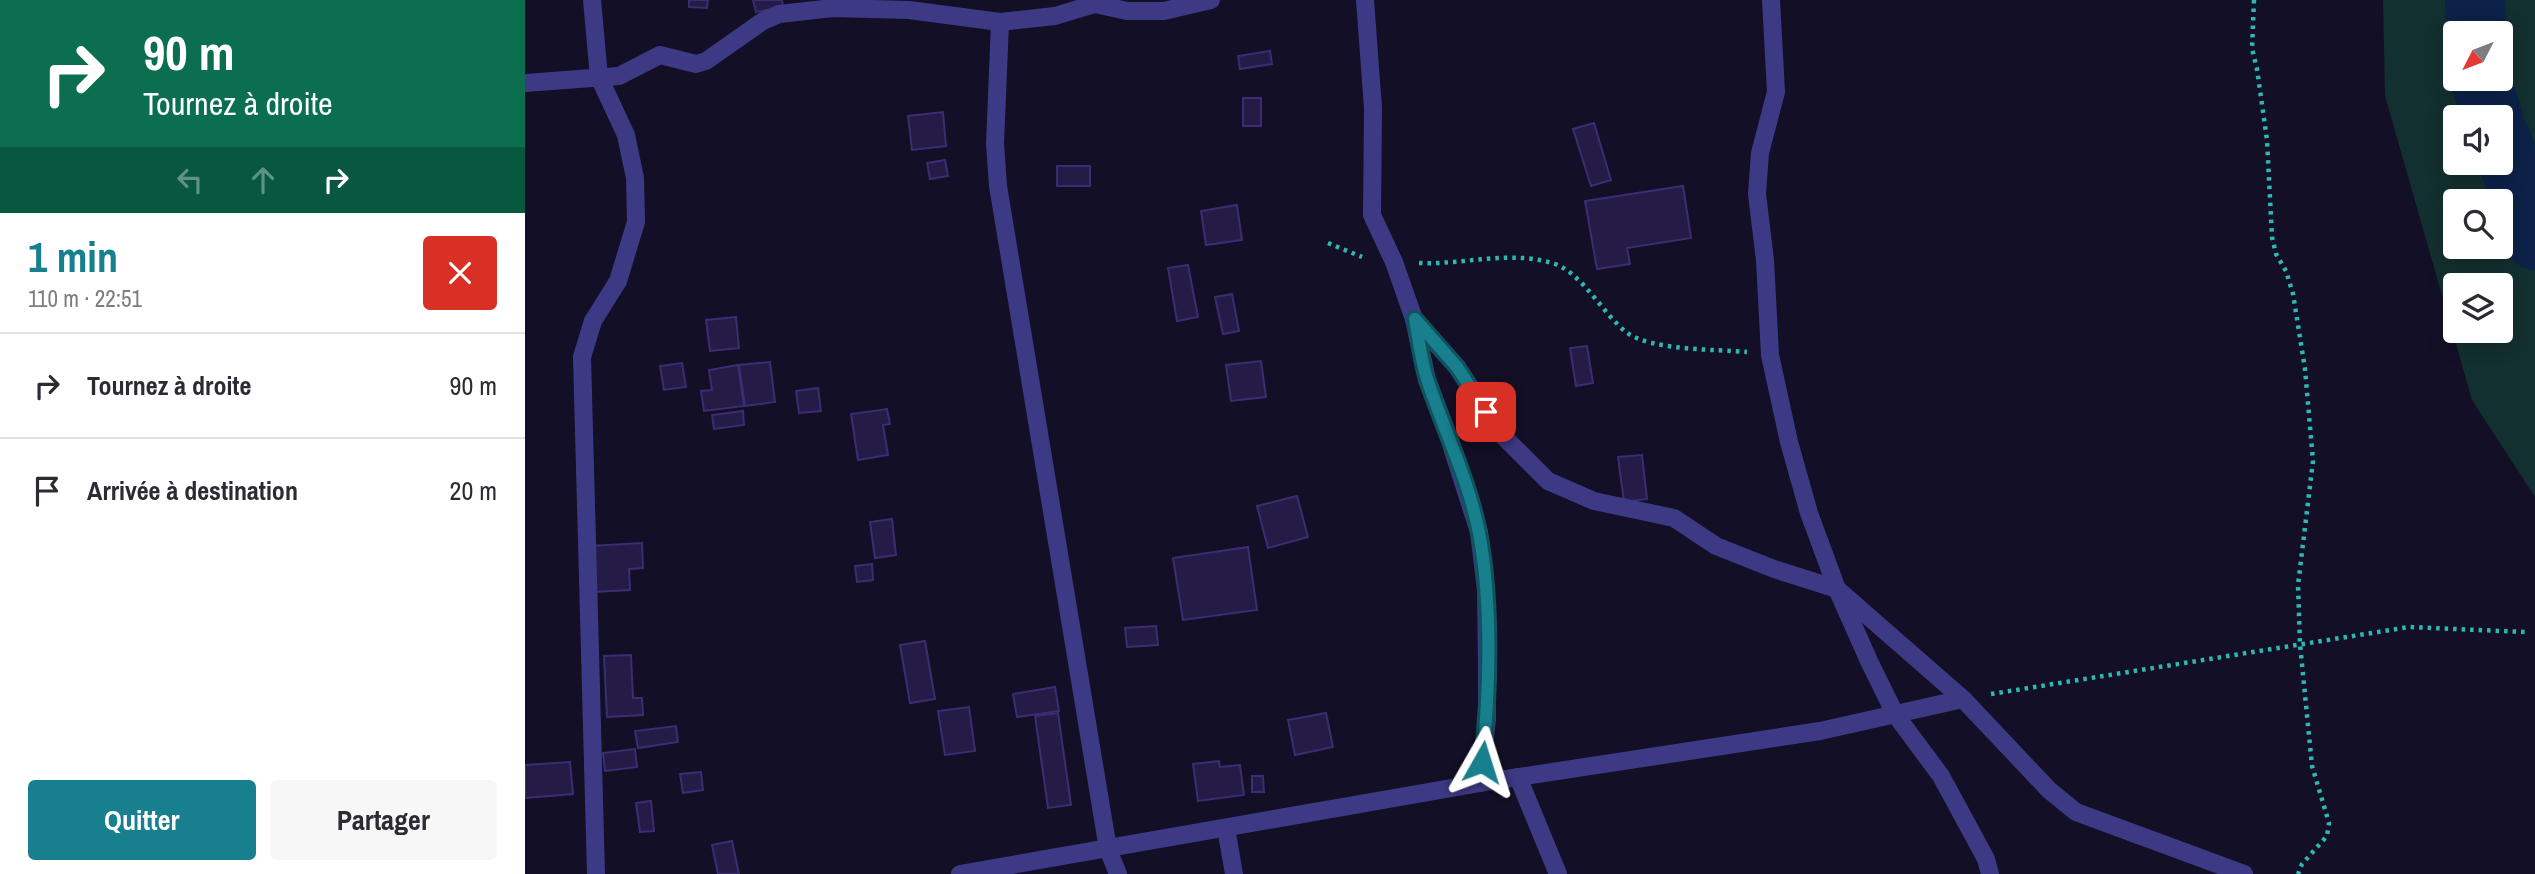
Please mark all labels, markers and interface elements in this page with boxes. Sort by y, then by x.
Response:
text: 90 m [143,19,235,85]
north arrow [2443,21,2513,91]
map controls [2443,21,2513,343]
icon: right [28,28,119,119]
text: Tournez à droite [143,82,333,125]
button: sound [2443,105,2513,175]
icon: left [171,161,209,199]
icon: ahead [244,161,282,199]
icon: right [317,161,355,199]
button: search [2443,189,2513,259]
text: 1 min [28,229,118,285]
button: close [423,236,497,310]
button: layers [2443,273,2513,343]
text: 110 m · 22:51 [28,283,142,314]
icon: right [28,367,66,405]
text: Tournez à droite [87,368,251,403]
text: 90 m [450,368,497,403]
pin [1456,382,1516,442]
icon: arrive [1467,393,1505,431]
icon: arrive [28,472,66,510]
text: Arrivée à destination [87,473,298,508]
text: 20 m [450,473,497,508]
position arrow [1445,725,1519,799]
button: Quitter [28,780,256,860]
button: Partager [270,780,497,860]

